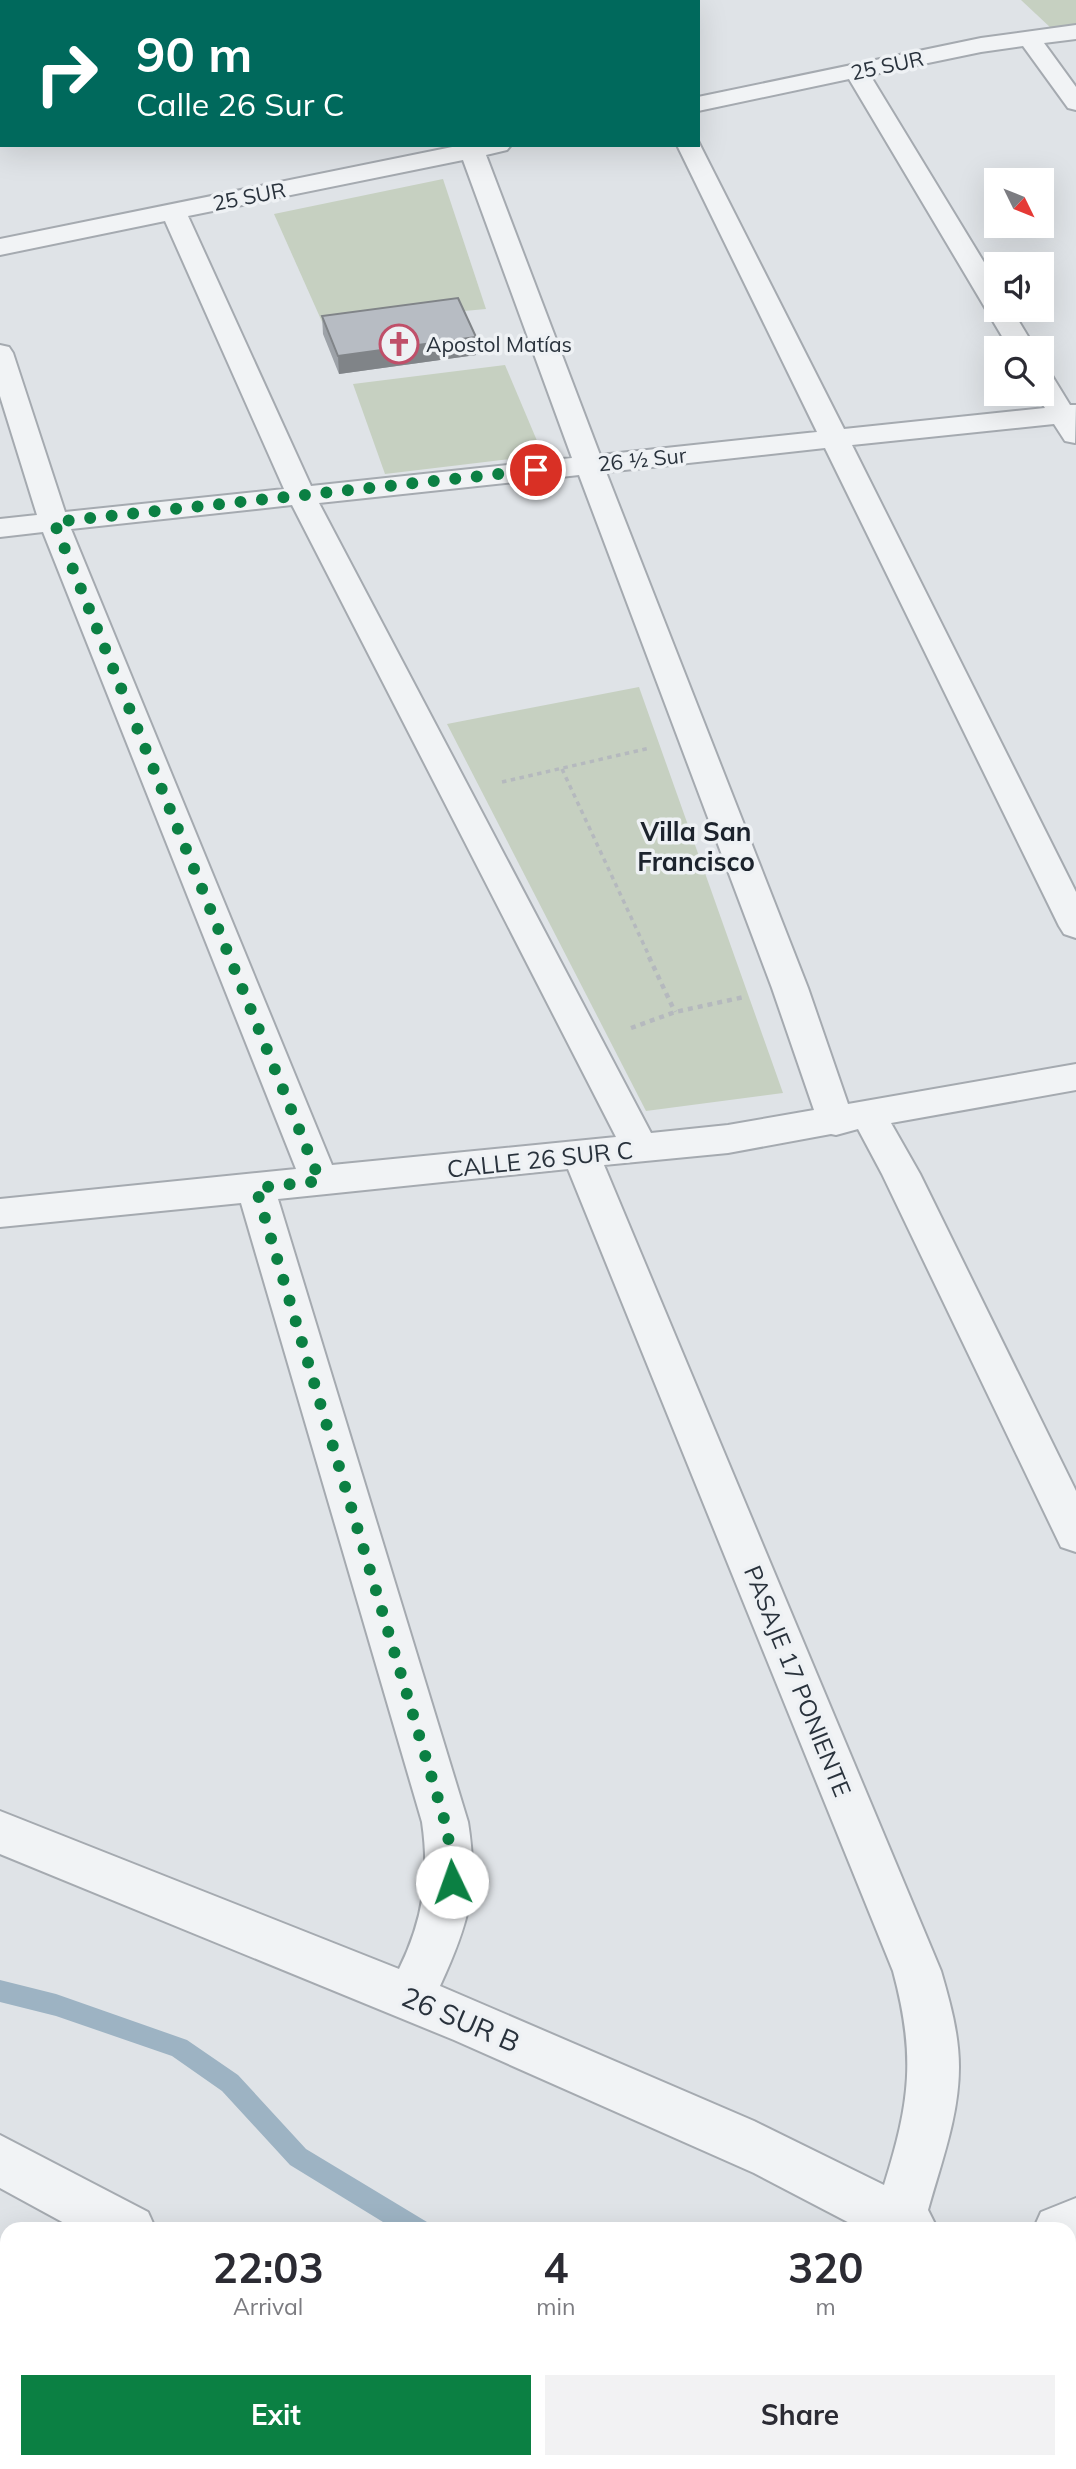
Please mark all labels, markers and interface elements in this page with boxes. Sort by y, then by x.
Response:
text: 90 m [136,23,252,84]
icon: right [21,28,112,119]
street label: 25 SUR [848,45,926,85]
text: Calle 26 Sur C [136,84,345,124]
north arrow [984,168,1054,238]
map controls [984,168,1054,406]
street label: 25 SUR [210,176,288,216]
button: sound [984,252,1054,322]
church icon: Apostol Matías [378,323,420,365]
place label: Apostol Matías [426,331,572,357]
button: search [984,336,1054,406]
pin [506,440,566,500]
street label: 26 ½ Sur [597,441,688,477]
icon: arrive [517,451,555,489]
district label: Villa San Francisco [637,815,755,878]
street label: CALLE 26 SUR C [445,1134,635,1184]
street label: PASAJE 17 PONIENTE [738,1561,858,1801]
position arrow [415,1845,489,1919]
street label: 26 SUR B [397,1979,525,2059]
text: 22:03 [213,2241,324,2294]
text: 4 [543,2241,568,2294]
text: 320 [788,2241,863,2294]
text: Arrival [233,2292,303,2321]
text: min [536,2292,575,2321]
text: m [816,2292,836,2321]
button: Exit [21,2375,531,2455]
button: Share [545,2375,1055,2455]

